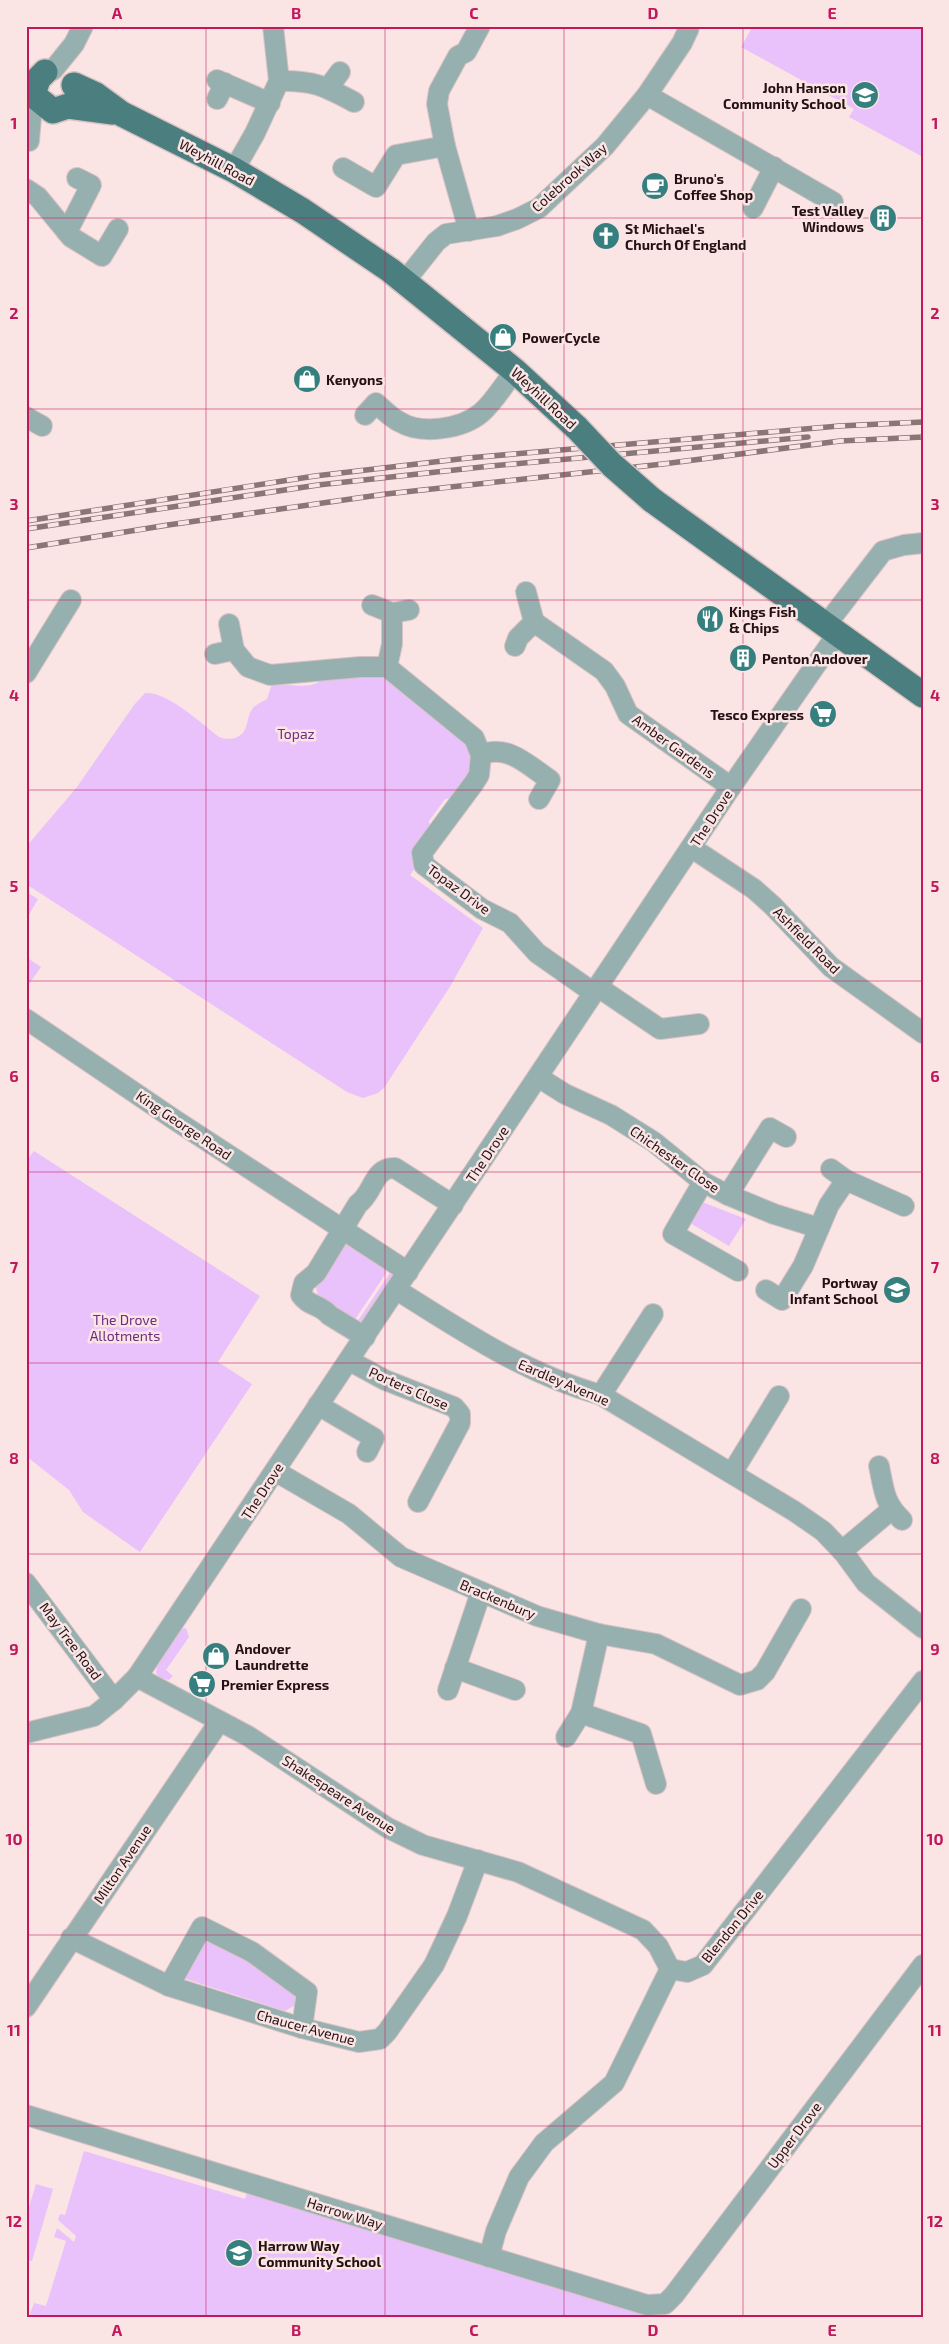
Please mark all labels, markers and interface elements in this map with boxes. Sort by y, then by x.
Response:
text: A [112,3,123,22]
text: B [291,3,301,22]
text: C [469,3,479,22]
text: D [648,3,659,22]
text: E [827,3,837,22]
place label: John Hanson Community School [723,79,846,112]
school or university icon: John Hanson Community School [850,80,880,110]
text: 1 [11,113,17,132]
text: 1 [932,113,938,132]
street label: Weyhill Road [176,135,258,189]
street label: Colebrook Way [528,138,610,215]
place label: Bruno's Coffee Shop [674,170,753,203]
cafe icon: Bruno's Coffee Shop [640,171,670,201]
place label: Test Valley Windows [792,202,864,235]
building icon: Test Valley Windows [868,203,898,233]
place label: St Michael's Church Of England [625,220,746,253]
church icon: St Michael's Church Of England [591,221,621,251]
text: 2 [9,303,19,322]
text: 2 [930,303,940,322]
shop icon: PowerCycle [488,322,518,352]
place label: PowerCycle [522,329,600,346]
shop icon: Kenyons [292,364,322,394]
street label: Weyhill Road [508,364,580,432]
place label: Kenyons [326,371,383,388]
text: 3 [9,494,19,513]
text: 3 [930,494,940,513]
place label: Kings Fish & Chips [729,603,796,636]
restaurant icon: Kings Fish & Chips [695,604,725,634]
building icon: Penton Andover [728,643,758,673]
place label: Penton Andover [762,650,868,667]
text: 4 [9,685,19,704]
text: 4 [930,685,940,704]
supermarket icon: Tesco Express [808,699,838,729]
place label: Tesco Express [710,706,804,723]
street label: Amber Gardens [630,710,718,782]
park label: Topaz [277,725,315,742]
street label: The Drove [686,786,736,850]
street label: Topaz Drive [424,860,494,918]
text: 5 [10,876,19,895]
text: 5 [931,876,940,895]
street label: Ashfield Road [770,903,844,977]
text: 6 [9,1066,19,1085]
text: 6 [930,1066,940,1085]
street label: King George Road [133,1087,235,1163]
street label: Chichester Close [627,1122,723,1196]
street label: The Drove [462,1123,512,1185]
text: 7 [10,1257,19,1276]
text: 7 [931,1257,940,1276]
place label: Portway Infant School [790,1274,878,1307]
school or university icon: Portway Infant School [882,1275,912,1305]
park label: The Drove Allotments [90,1311,160,1344]
street label: Eardley Avenue [516,1355,612,1409]
street label: Porters Close [367,1363,451,1413]
text: 8 [9,1448,19,1467]
text: 8 [930,1448,940,1467]
street label: The Drove [237,1459,287,1523]
street label: Brackenbury [458,1575,539,1623]
street label: May Tree Road [36,1599,106,1683]
text: 9 [9,1639,19,1658]
text: 9 [930,1639,940,1658]
place label: Andover Laundrette [235,1640,309,1673]
shop icon: Andover Laundrette [201,1641,231,1671]
supermarket icon: Premier Express [187,1669,217,1699]
place label: Premier Express [221,1676,329,1693]
street label: Shakespeare Avenue [279,1751,399,1837]
street label: Milton Avenue [90,1822,154,1906]
text: 10 [5,1829,23,1848]
text: 10 [926,1829,944,1848]
street label: Blendon Drive [697,1886,767,1966]
street label: Chaucer Avenue [255,2006,357,2048]
text: 11 [7,2020,21,2039]
text: 11 [928,2020,942,2039]
street label: Upper Drove [763,2098,825,2172]
street label: Harrow Way [305,2193,386,2233]
text: 12 [6,2211,22,2230]
text: 12 [927,2211,943,2230]
place label: Harrow Way Community School [258,2237,381,2270]
school or university icon: Harrow Way Community School [224,2238,254,2268]
text: A [112,2320,123,2339]
text: B [291,2320,301,2339]
text: C [469,2320,479,2339]
text: D [648,2320,659,2339]
text: E [827,2320,837,2339]

